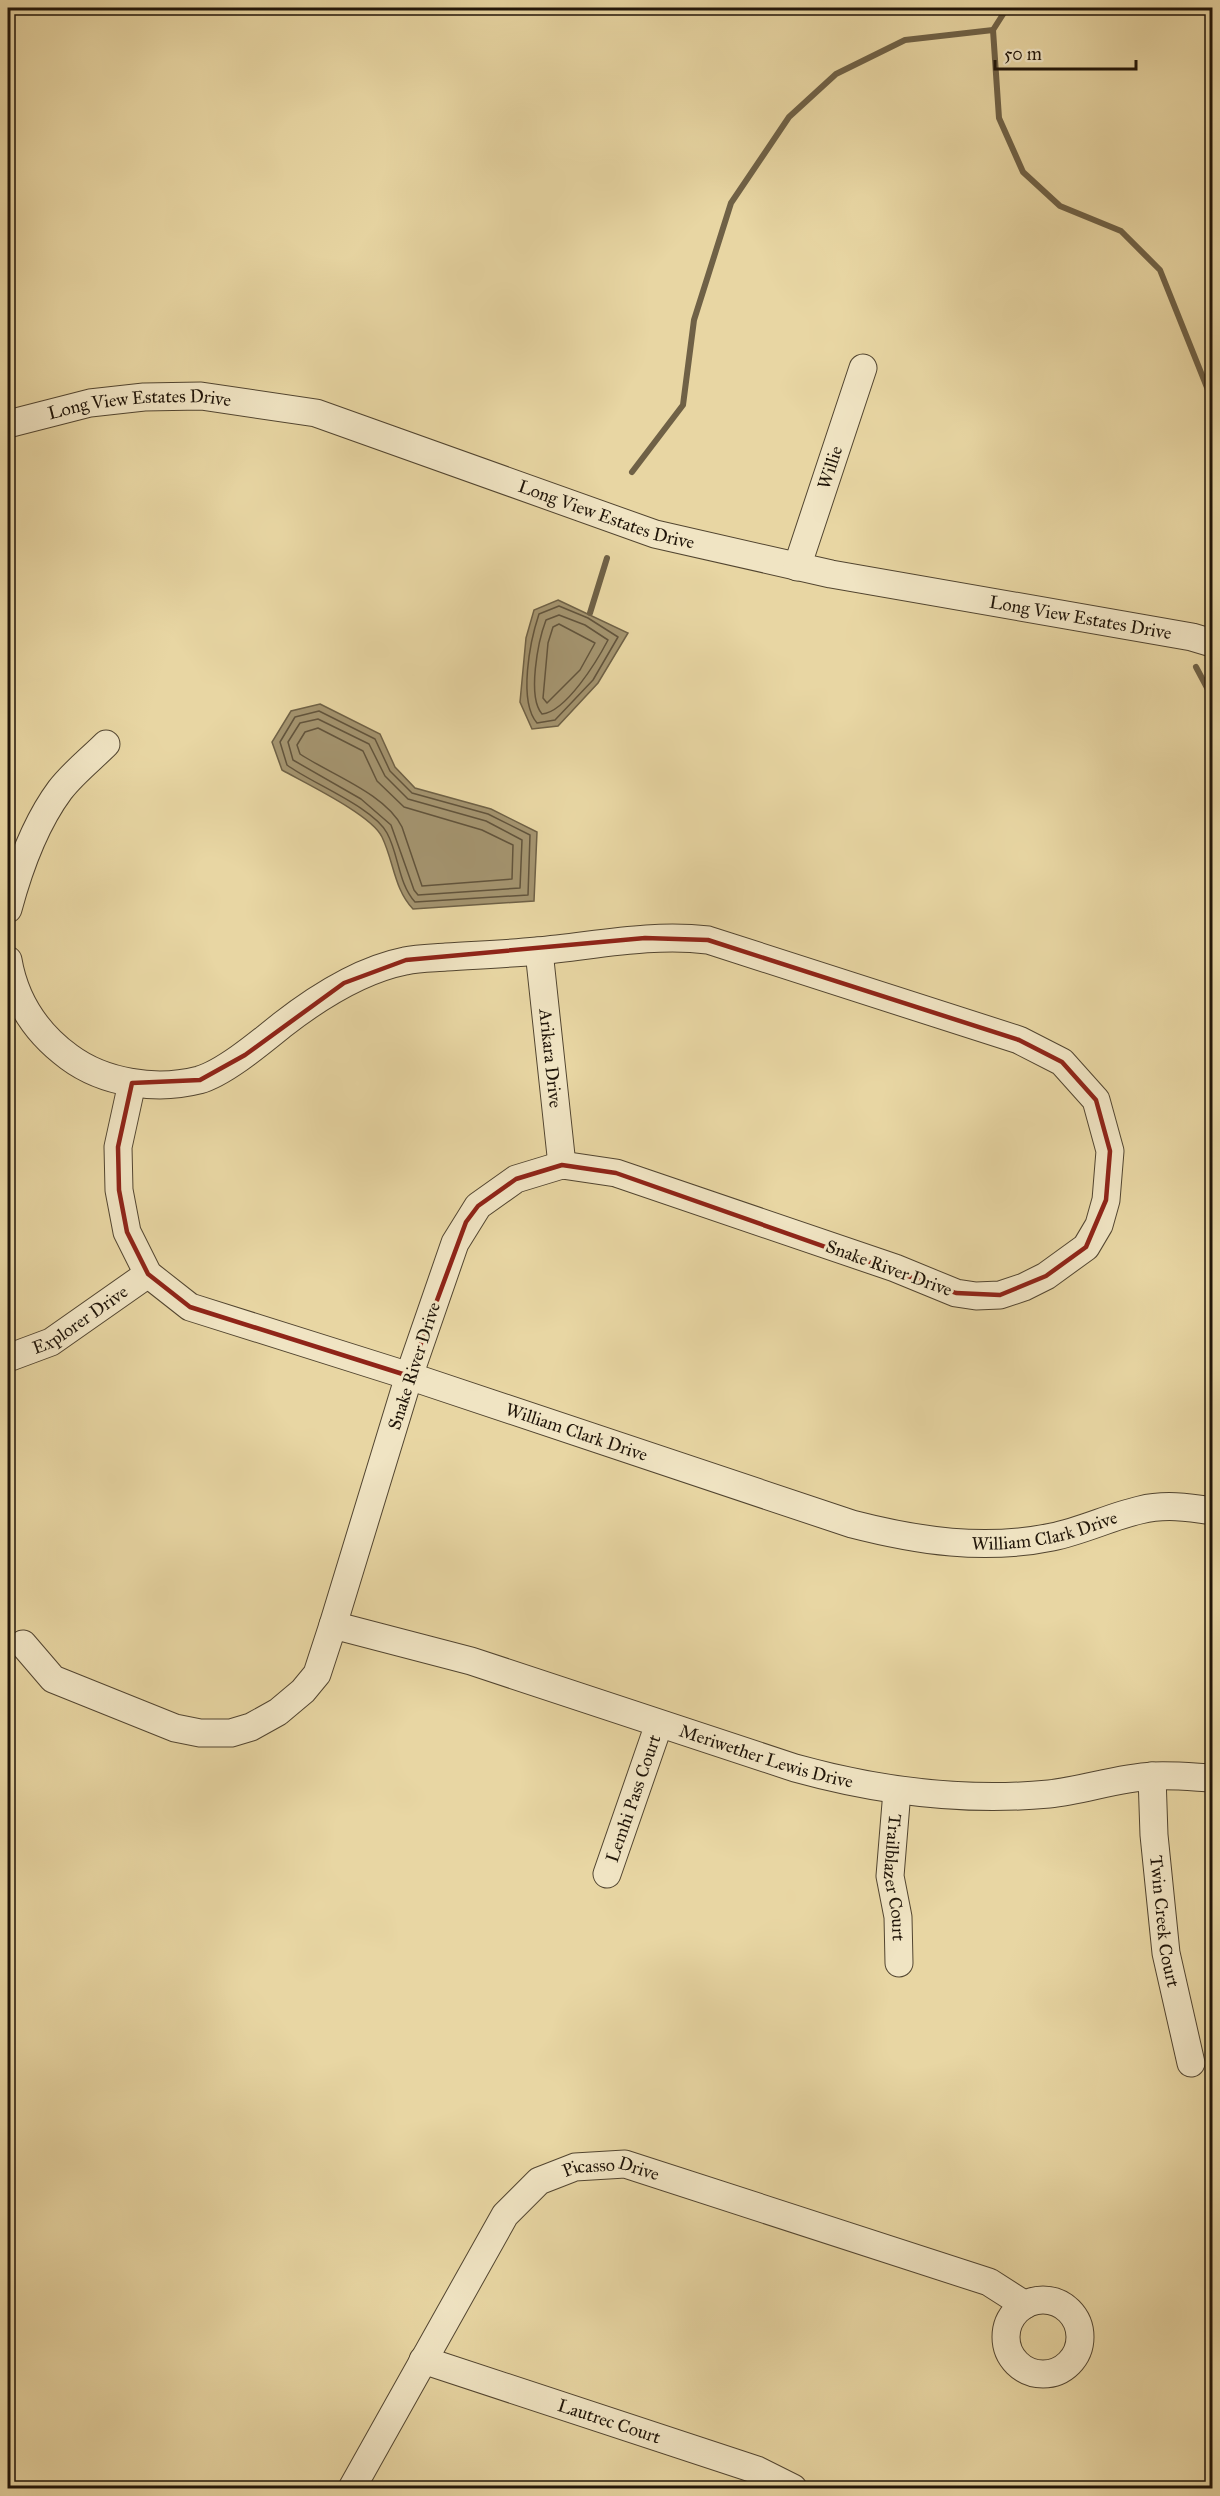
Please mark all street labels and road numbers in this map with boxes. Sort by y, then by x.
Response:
street label: Long View Estates Drive [46,385,233,424]
street label: Willie [813,443,847,492]
street label: Long View Estates Drive [515,475,697,554]
street label: Long View Estates Drive [988,591,1173,644]
street label: Arikara Drive [534,1007,567,1109]
street label: Snake River Drive [823,1235,955,1301]
street label: Explorer Drive [29,1281,132,1359]
street label: Snake River Drive [383,1299,445,1433]
street label: William Clark Drive [503,1398,651,1466]
street label: William Clark Drive [971,1506,1120,1555]
street label: Meriwether Lewis Drive [676,1720,855,1793]
street label: Lemhi Pass Court [601,1731,666,1865]
street label: Trailblazer Court [879,1813,910,1942]
street label: Twin Creek Court [1145,1854,1185,1990]
street label: Picasso Drive [559,2152,662,2185]
street label: Lautrec Court [555,2394,664,2449]

